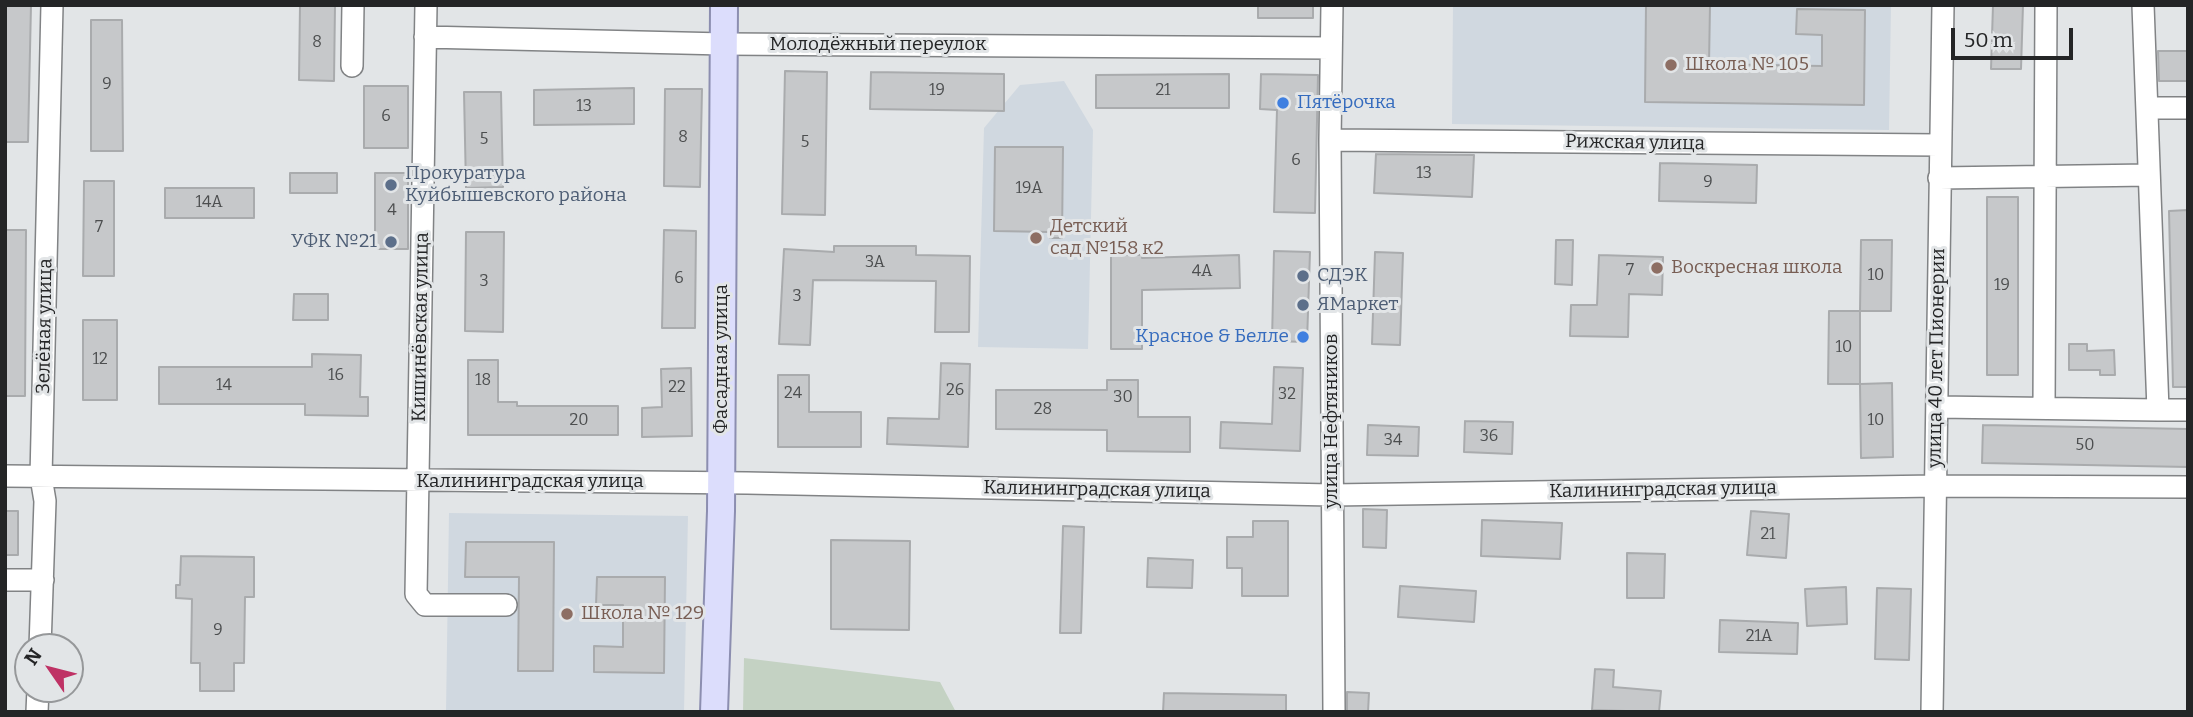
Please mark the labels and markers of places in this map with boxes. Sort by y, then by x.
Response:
place label: Школа № 105 [1685,54,1809,76]
marker: Школа № 105 [1663,57,1679,73]
place label: Пятёрочка [1297,92,1396,114]
marker: Пятёрочка [1275,95,1291,111]
place label: Прокуратура Куйбышевского района [405,163,627,207]
marker: Прокуратура Куйбышевского района [383,177,399,193]
place label: Детский сад №158 к2 [1050,216,1164,260]
marker: Детский сад №158 к2 [1028,230,1044,246]
place label: УФК №21 [291,231,377,253]
marker: УФК №21 [383,234,399,250]
place label: Воскресная школа [1671,257,1842,279]
marker: Воскресная школа [1649,260,1665,276]
place label: СДЭК [1317,265,1368,287]
marker: СДЭК [1295,268,1311,284]
place label: ЯМаркет [1317,294,1398,316]
marker: ЯМаркет [1295,297,1311,313]
place label: Красное & Белле [1135,326,1289,348]
marker: Красное & Белле [1295,329,1311,345]
place label: Школа № 129 [581,603,704,625]
marker: Школа № 129 [559,606,575,622]

